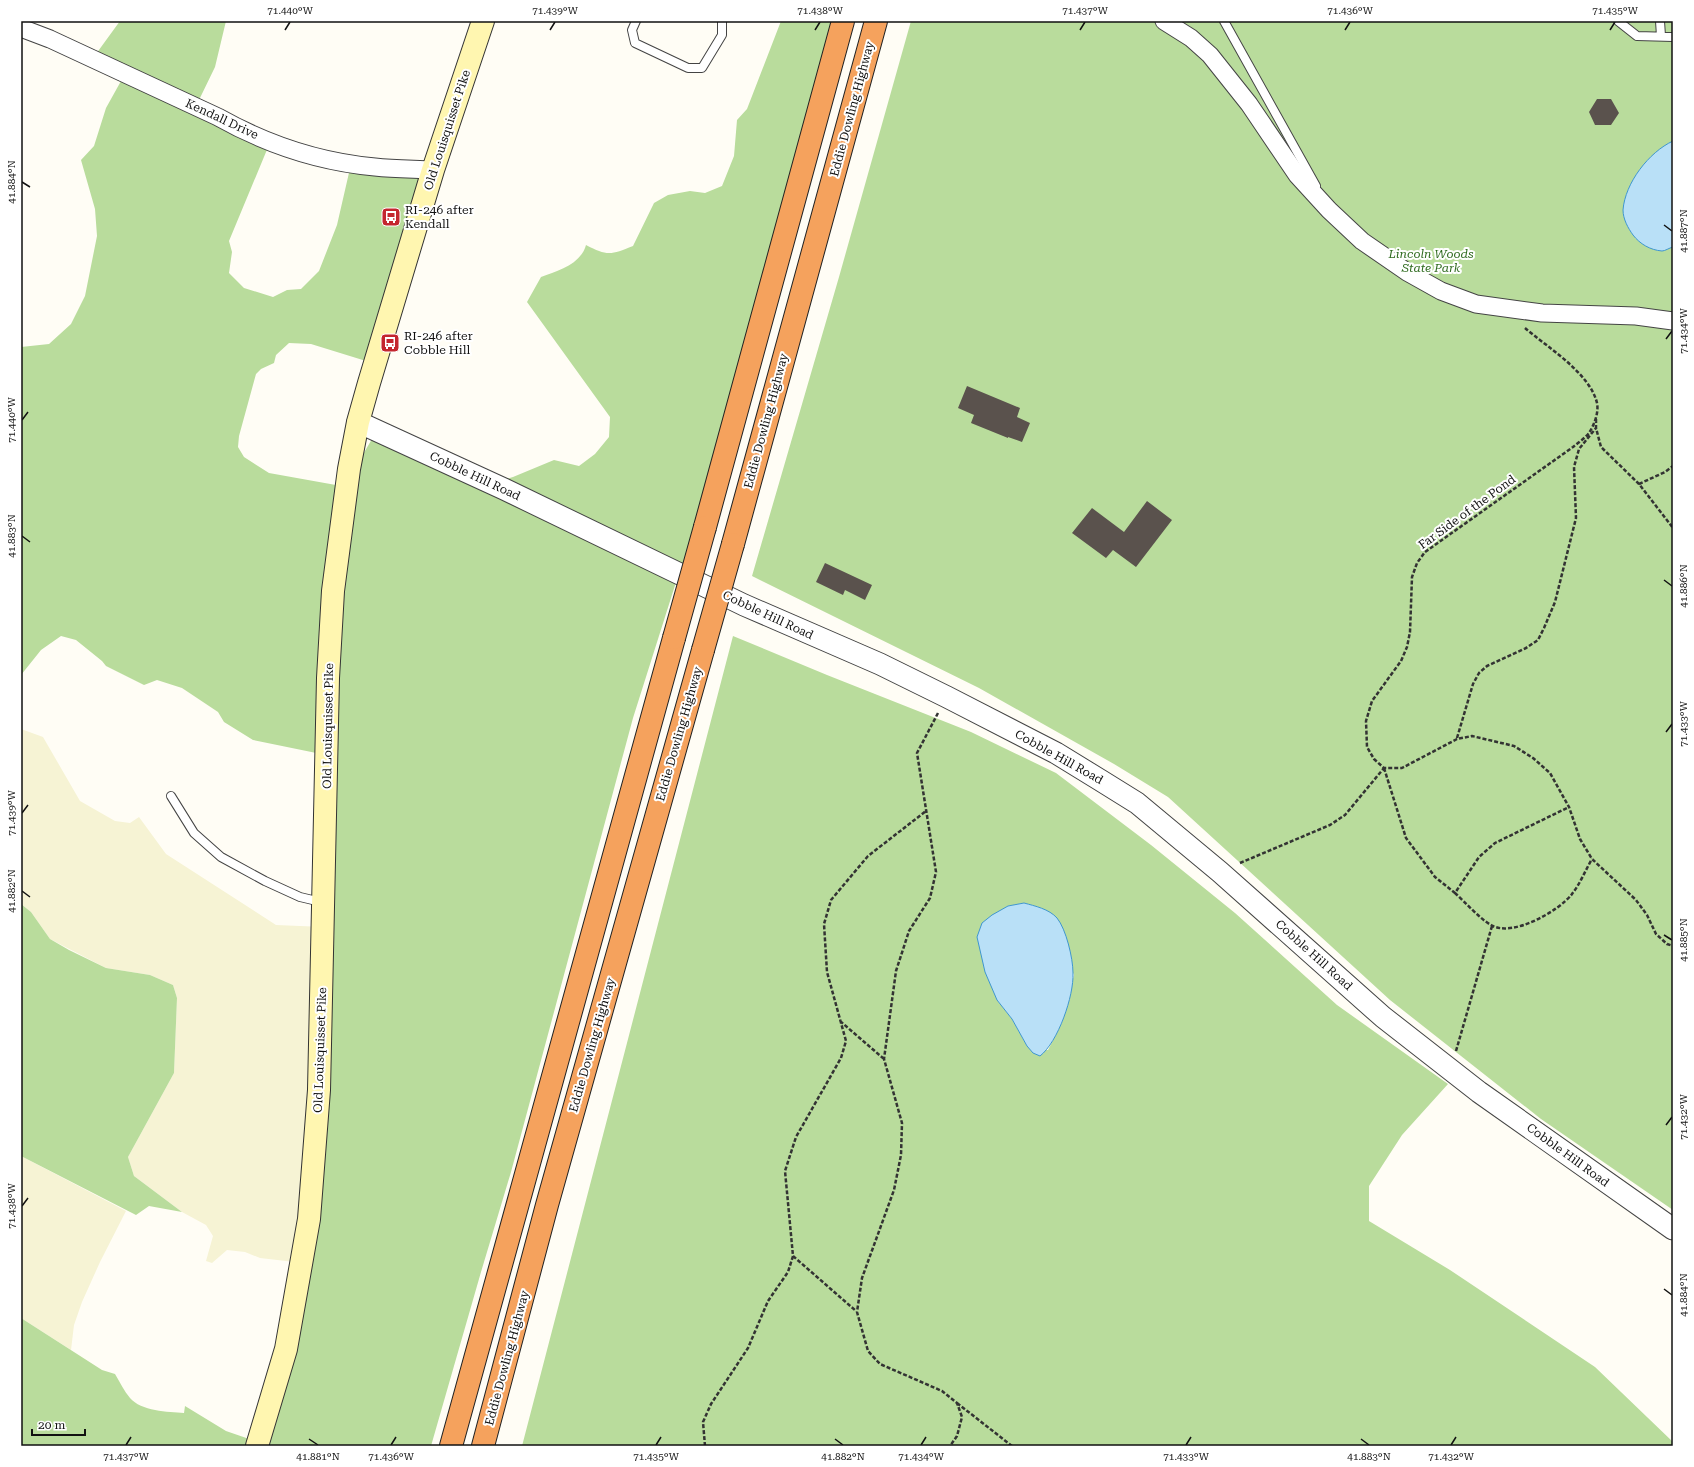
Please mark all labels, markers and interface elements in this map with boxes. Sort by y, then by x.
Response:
text: 71.440°W [267,5,314,16]
text: 71.439°W [532,5,579,16]
text: 71.438°W [797,5,844,16]
text: 71.437°W [1062,5,1109,16]
text: 71.436°W [1327,5,1374,16]
text: 71.435°W [1592,5,1639,16]
street label: Eddie Dowling Highway [827,39,877,178]
street label: Old Louisquisset Pike [421,68,473,192]
street label: Kendall Drive [183,96,261,142]
text: 41.884°N [6,160,17,204]
place label: RI-246 after Kendall [405,203,474,231]
bus stop icon: RI-246 after Kendall [380,206,402,228]
text: 41.887°N [1678,209,1689,253]
park label: Lincoln Woods State Park [1387,247,1474,275]
text: 71.434°W [1678,307,1689,354]
place label: RI-246 after Cobble Hill [404,329,473,357]
bus stop icon: RI-246 after Cobble Hill [379,332,401,354]
street label: Eddie Dowling Highway [741,351,791,490]
text: 71.440°W [6,396,17,443]
street label: Cobble Hill Road [427,449,523,503]
street label: Far Side of the Pond [1416,472,1519,552]
text: 41.883°N [6,514,17,558]
text: 41.886°N [1678,564,1689,608]
street label: Cobble Hill Road [720,588,816,642]
street label: Old Louisquisset Pike [320,663,336,789]
street label: Eddie Dowling Highway [653,664,705,803]
text: 71.433°W [1678,700,1689,747]
street label: Cobble Hill Road [1012,727,1106,787]
text: 71.439°W [6,789,17,836]
text: 41.882°N [6,869,17,913]
street label: Cobble Hill Road [1273,917,1356,993]
text: 41.885°N [1678,918,1689,962]
street label: Eddie Dowling Highway [566,975,618,1114]
street label: Old Louisquisset Pike [311,987,329,1113]
text: 71.432°W [1678,1093,1689,1140]
street label: Cobble Hill Road [1524,1120,1612,1190]
text: 71.438°W [6,1182,17,1229]
text: 41.884°N [1678,1273,1689,1317]
street label: Eddie Dowling Highway [482,1288,532,1427]
scale bar [32,1411,85,1437]
text: 20 m [38,1418,65,1432]
text: 71.437°W [103,1451,150,1462]
text: 41.881°N [296,1451,340,1462]
text: 71.436°W [368,1451,415,1462]
text: 71.435°W [633,1451,680,1462]
text: 41.882°N [821,1451,865,1462]
text: 71.434°W [898,1451,945,1462]
text: 71.433°W [1163,1451,1210,1462]
text: 41.883°N [1347,1451,1391,1462]
text: 71.432°W [1428,1451,1475,1462]

